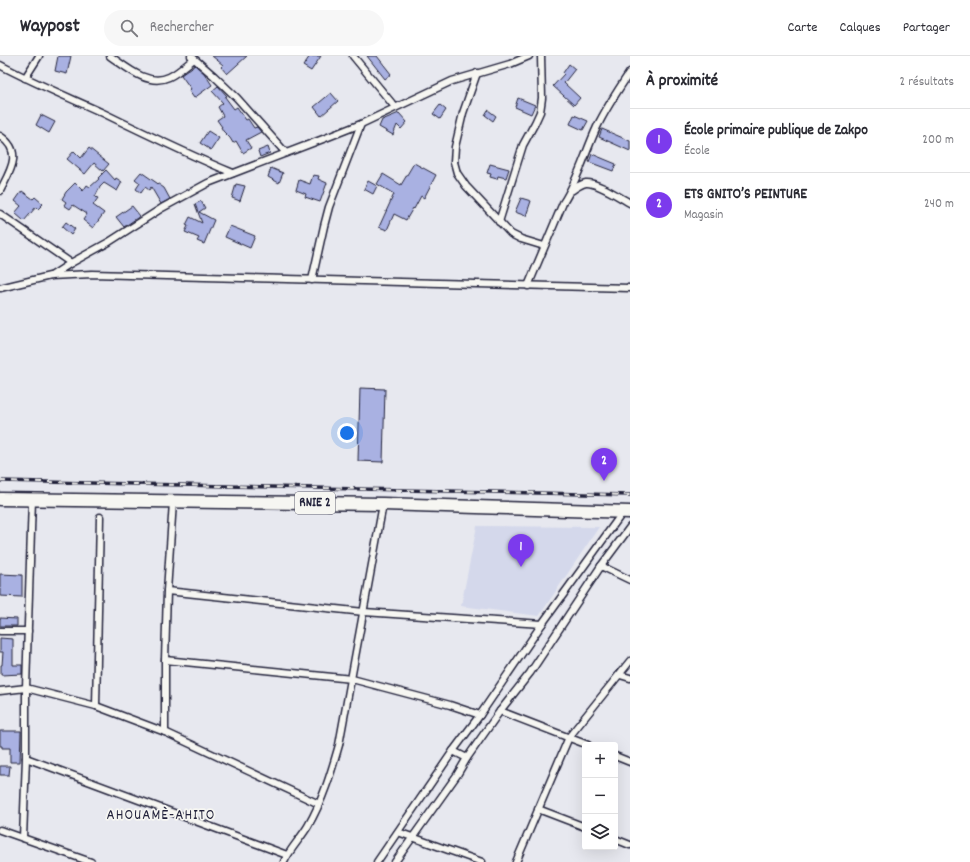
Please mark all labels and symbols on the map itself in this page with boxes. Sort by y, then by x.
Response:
your location [337,423,357,443]
pin: 2 [591,448,617,481]
road number: RNIE 2 [295,492,335,514]
pin: 1 [508,534,534,567]
district label: AHOUAMÈ-AHITO [107,805,215,827]

